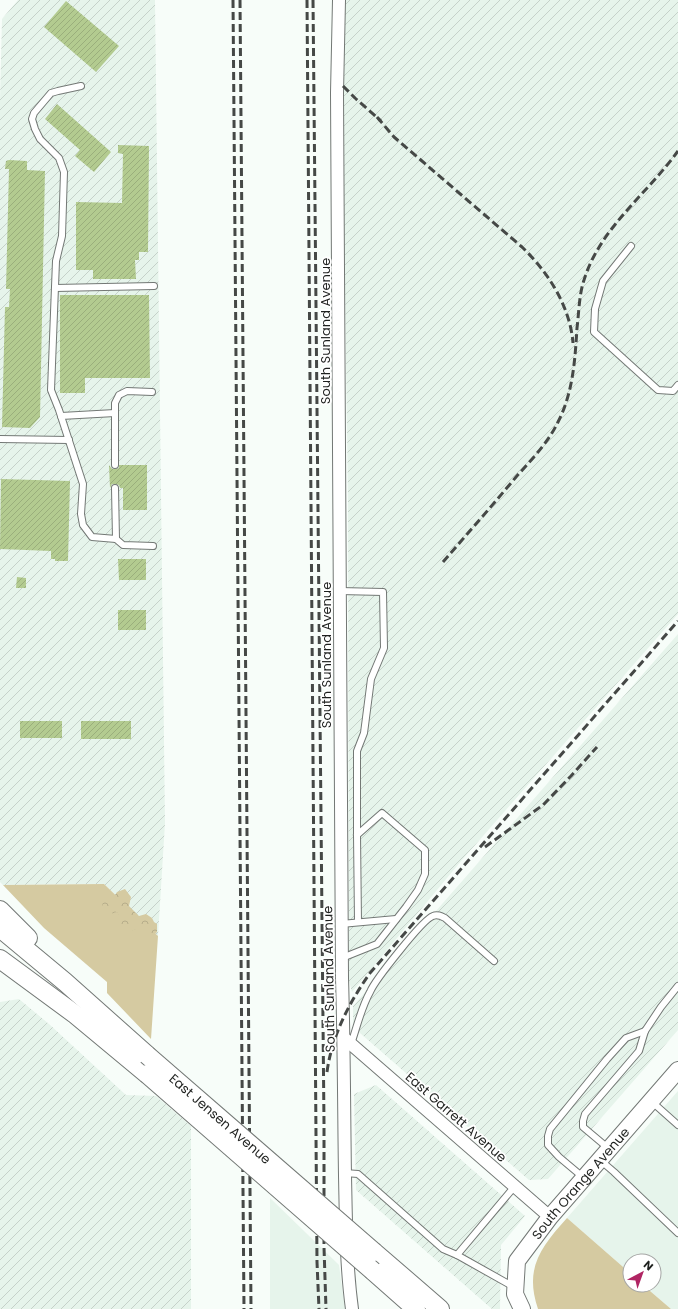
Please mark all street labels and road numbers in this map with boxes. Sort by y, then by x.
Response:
street label: South Sunland Avenue [316,258,335,404]
street label: South Sunland Avenue [317,582,336,728]
street label: South Sunland Avenue [318,906,340,1052]
street label: East Garrett Avenue [401,1068,511,1166]
street label: East Jensen Avenue [165,1069,275,1168]
street label: South Orange Avenue [527,1123,634,1243]

